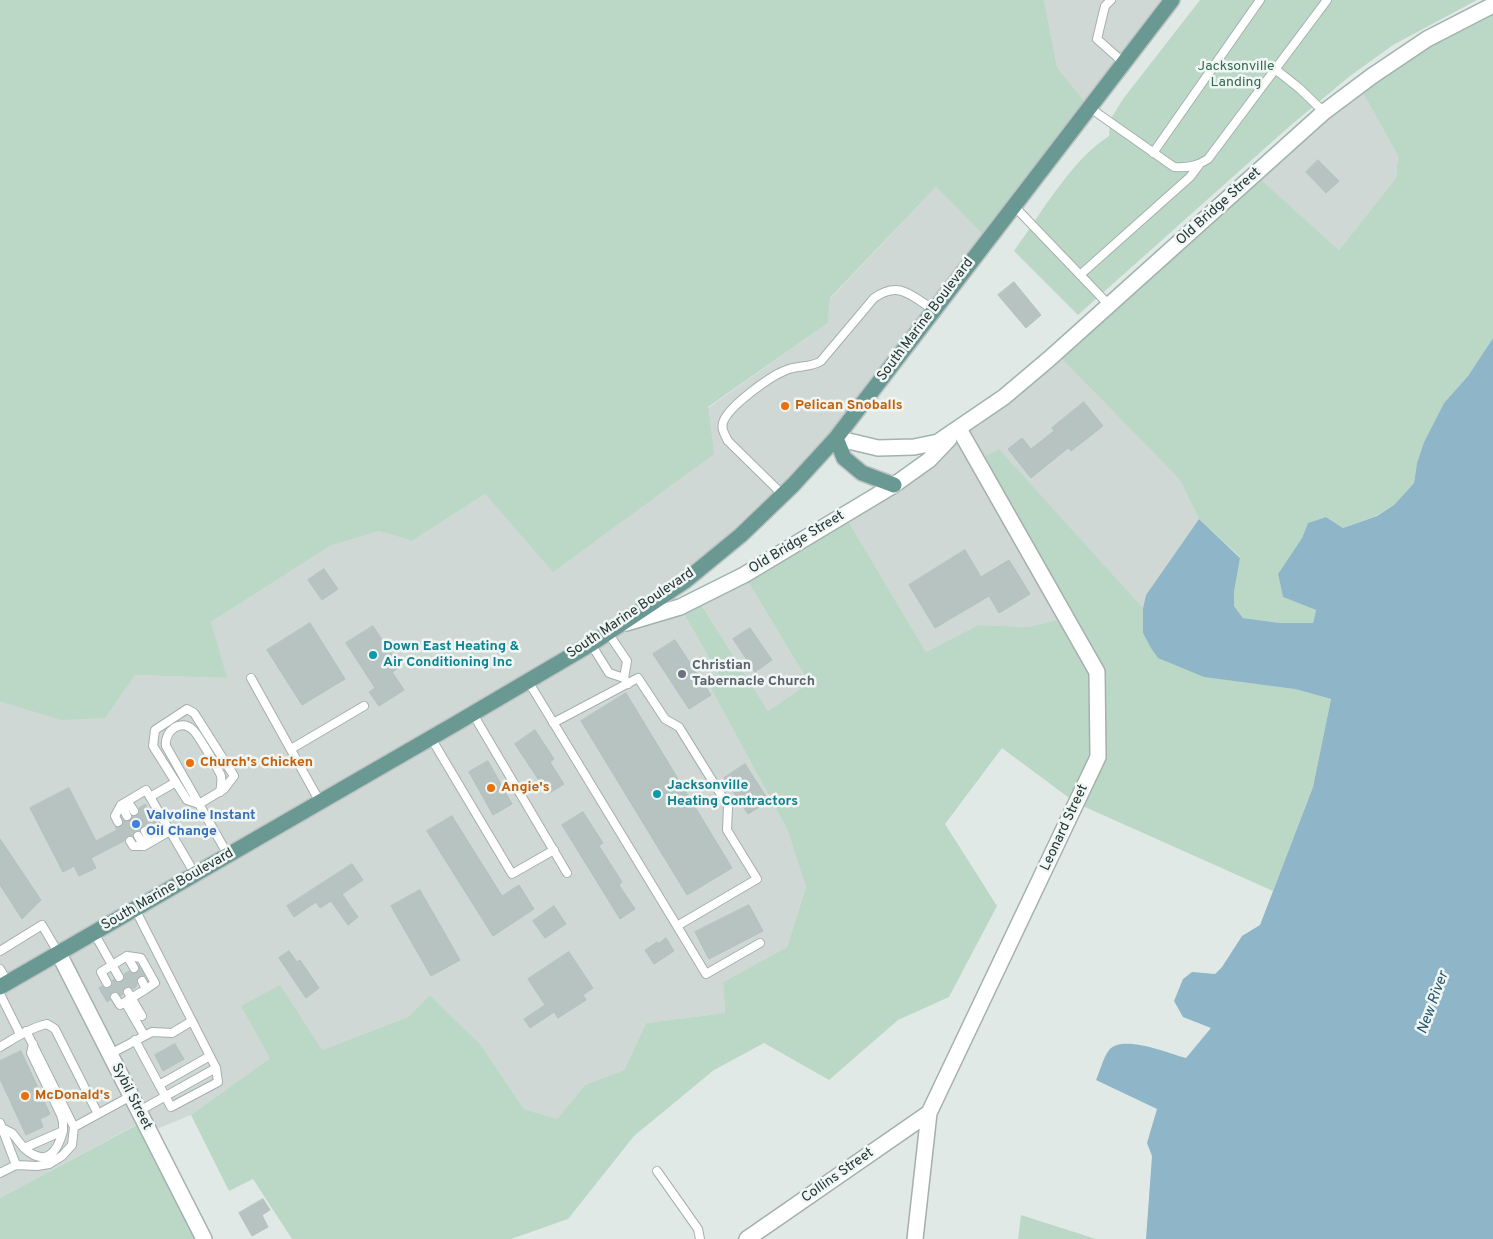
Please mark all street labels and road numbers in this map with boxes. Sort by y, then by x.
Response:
street label: Old Bridge Street [1173,165,1265,249]
street label: South Marine Boulevard [874,255,978,385]
street label: Old Bridge Street [746,508,848,578]
street label: South Marine Boulevard [564,565,698,663]
street label: Leonard Street [1038,782,1092,874]
street label: South Marine Boulevard [99,845,237,935]
street label: Sybil Street [107,1061,155,1133]
street label: Collins Street [799,1145,877,1207]

